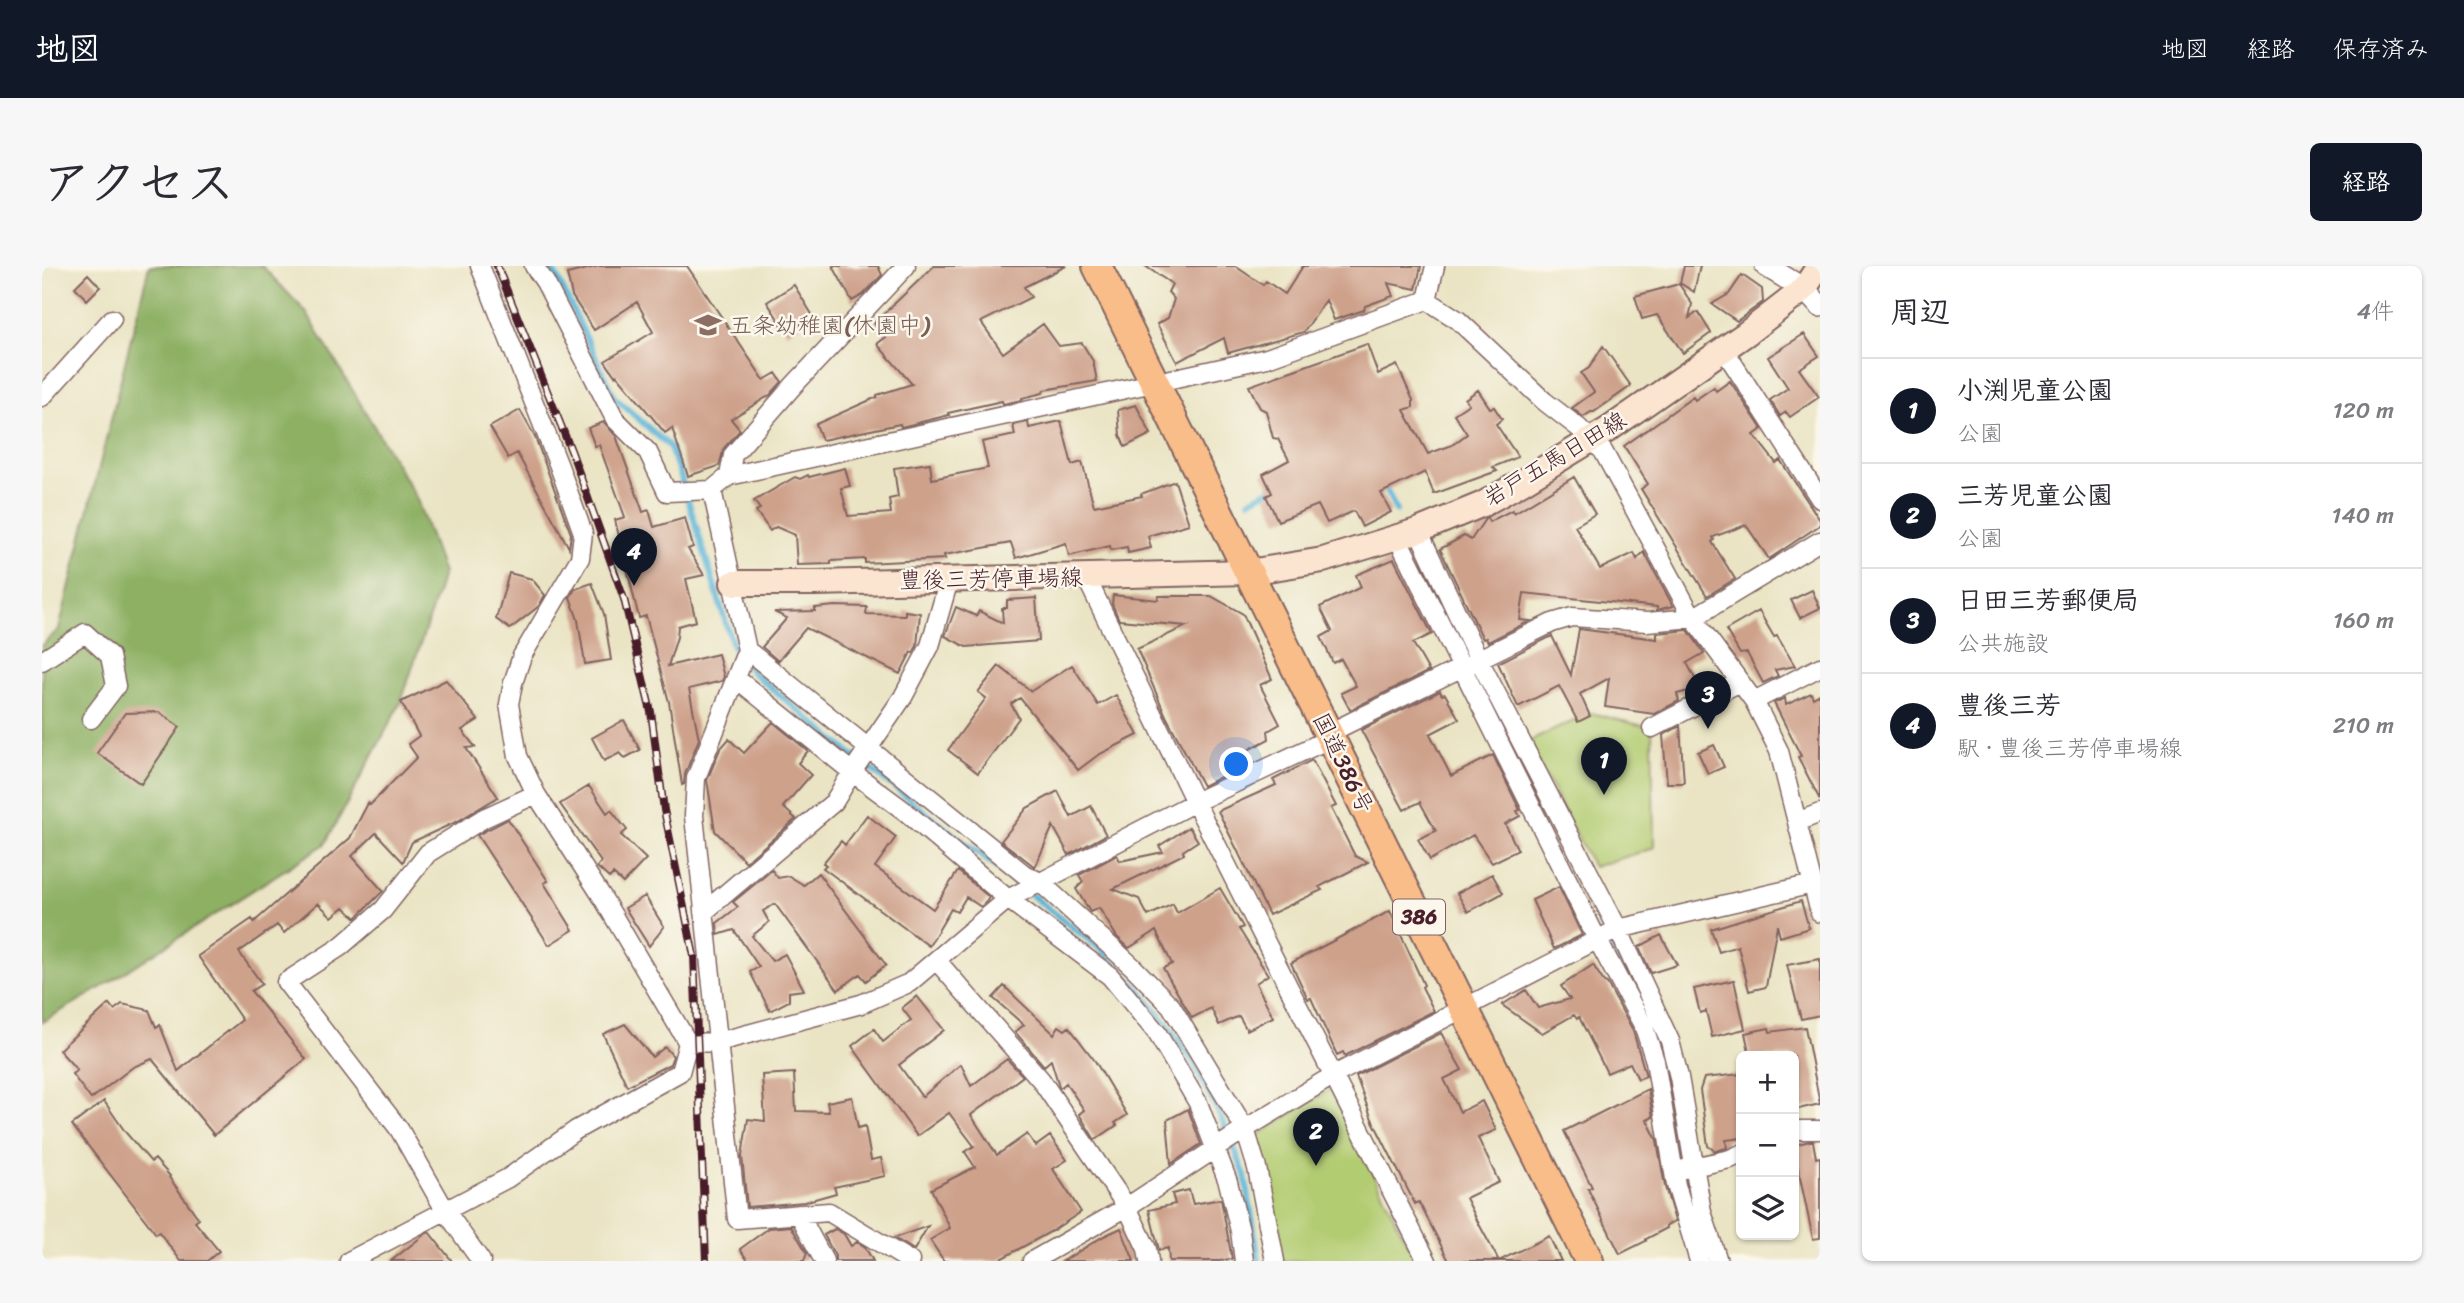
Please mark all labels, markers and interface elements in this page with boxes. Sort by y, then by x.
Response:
text: 地図 [35,20,101,78]
text: 地図 [2161,28,2209,70]
text: 経路 [2247,28,2295,70]
text: 保存済み [2333,28,2429,70]
text: アクセス [42,139,235,226]
button: 経路 [2310,143,2422,221]
text: 周辺 [1890,285,1950,339]
text: 4件 [2357,291,2394,332]
place label: 五条幼稚園(休園中) [729,305,931,346]
school or university icon: 五条幼稚園(休園中) [693,310,723,340]
text: 小渕児童公園 [1957,367,2113,413]
text: 1 [1908,390,1918,431]
text: 120 m [2333,390,2394,431]
street label: 岩戸五馬日田線 [1475,400,1635,518]
text: 公園 [1957,413,2003,454]
text: 三芳児童公園 [1957,472,2113,518]
text: 2 [1906,495,1920,536]
text: 140 m [2332,495,2394,536]
text: 公園 [1957,518,2003,559]
pin: 4 [611,528,657,586]
street label: 豊後三芳停車場線 [899,557,1083,601]
text: 日田三芳郵便局 [1957,577,2139,623]
text: 3 [1907,600,1919,641]
text: 160 m [2333,600,2394,641]
text: 公共施設 [1957,623,2049,664]
pin: 3 [1685,671,1731,729]
text: 豊後三芳 [1957,682,2061,728]
street label: 国道386号 [1301,705,1385,821]
text: 4 [1906,705,1920,746]
text: 210 m [2333,705,2394,746]
text: 駅 · 豊後三芳停車場線 [1957,728,2182,769]
pin: 1 [1581,737,1627,795]
your location [1219,747,1253,781]
road number: 386 [1393,900,1445,934]
map controls [1736,1051,1799,1240]
button: + [1736,1051,1799,1114]
pin: 2 [1293,1108,1339,1166]
button: − [1736,1114,1799,1177]
button: layers [1736,1177,1799,1240]

